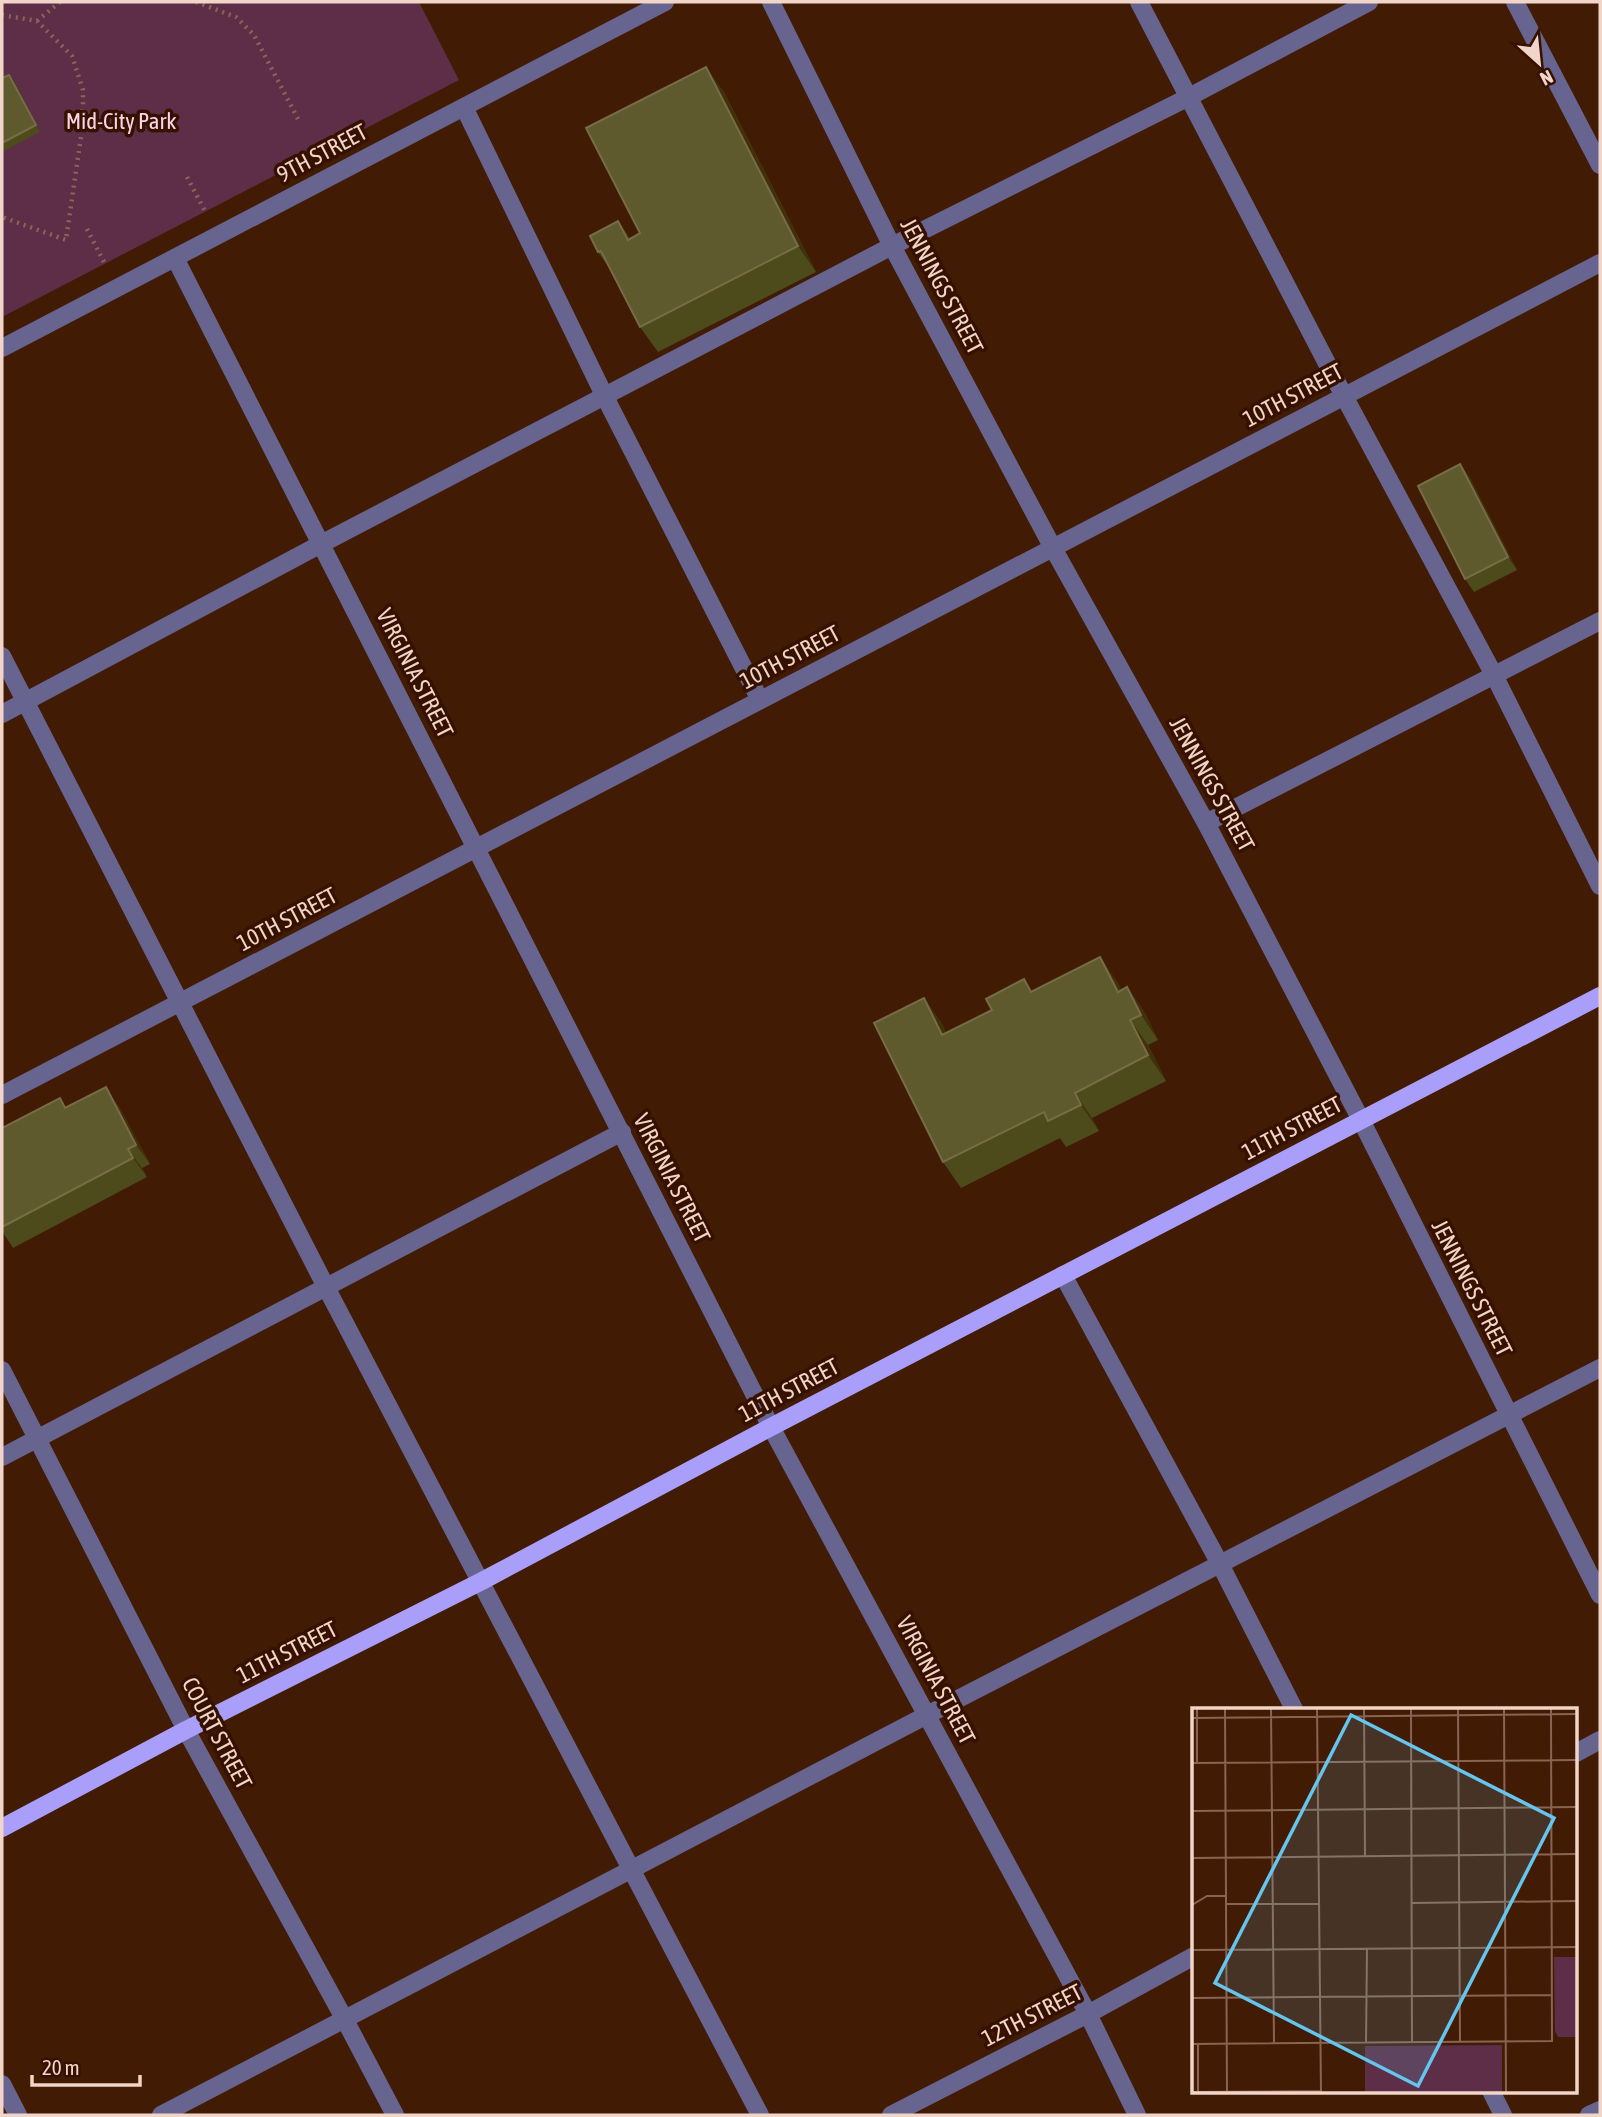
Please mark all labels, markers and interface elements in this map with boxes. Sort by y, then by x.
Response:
north arrow [1504,28,1574,98]
text: N [1537,66,1557,90]
park label: Mid-City Park [66,108,176,134]
street label: 9TH STREET [272,118,372,188]
street label: JENNINGS STREET [895,214,989,358]
street label: 10TH STREET [1239,358,1347,432]
street label: VIRGINIA STREET [371,604,459,742]
street label: 10TH STREET [736,620,844,694]
street label: JENNINGS STREET [1164,712,1260,856]
street label: 10TH STREET [233,882,341,956]
street label: 11TH STREET [1238,1091,1346,1165]
street label: VIRGINIA STREET [628,1109,716,1247]
street label: JENNINGS STREET [1426,1215,1518,1361]
street label: 11TH STREET [735,1353,843,1427]
street label: VIRGINIA STREET [891,1612,981,1748]
street label: 11TH STREET [232,1616,342,1688]
street label: COURT STREET [177,1673,257,1793]
inset map [1192,1708,1578,2092]
street label: 12TH STREET [977,1979,1087,2051]
scale bar [32,2044,140,2088]
text: 20 m [42,2055,80,2079]

